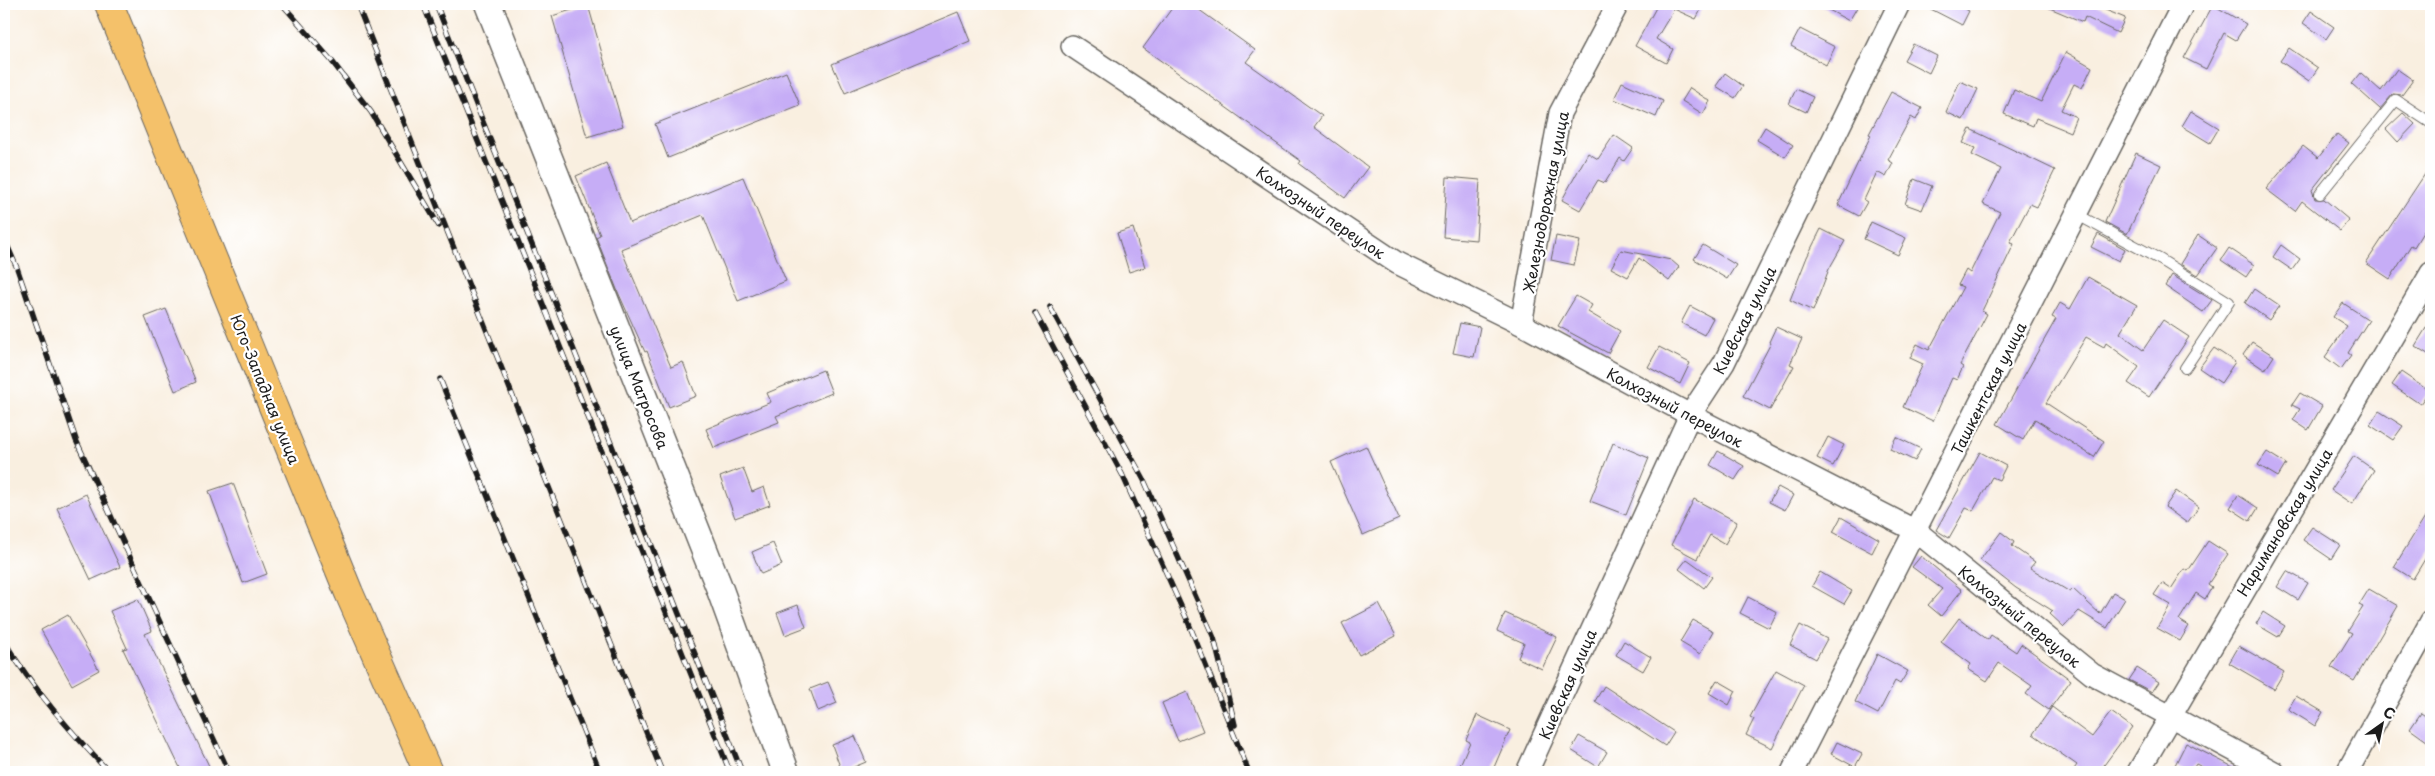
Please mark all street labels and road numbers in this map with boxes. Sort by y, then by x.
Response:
street label: Железнодорожная улица [1516,108,1574,295]
street label: Колхозный переулок [1252,160,1390,264]
street label: Киевская улица [1707,261,1781,378]
street label: Юго-Западная улица [225,311,307,468]
street label: Ташкентская улица [1945,317,2032,458]
street label: улица Матросова [605,322,676,453]
street label: Колхозный переулок [1603,361,1747,453]
street label: Наримановская улица [2231,443,2338,600]
street label: Колхозный переулок [1954,559,2086,673]
street label: Киевская улица [1532,625,1602,743]

